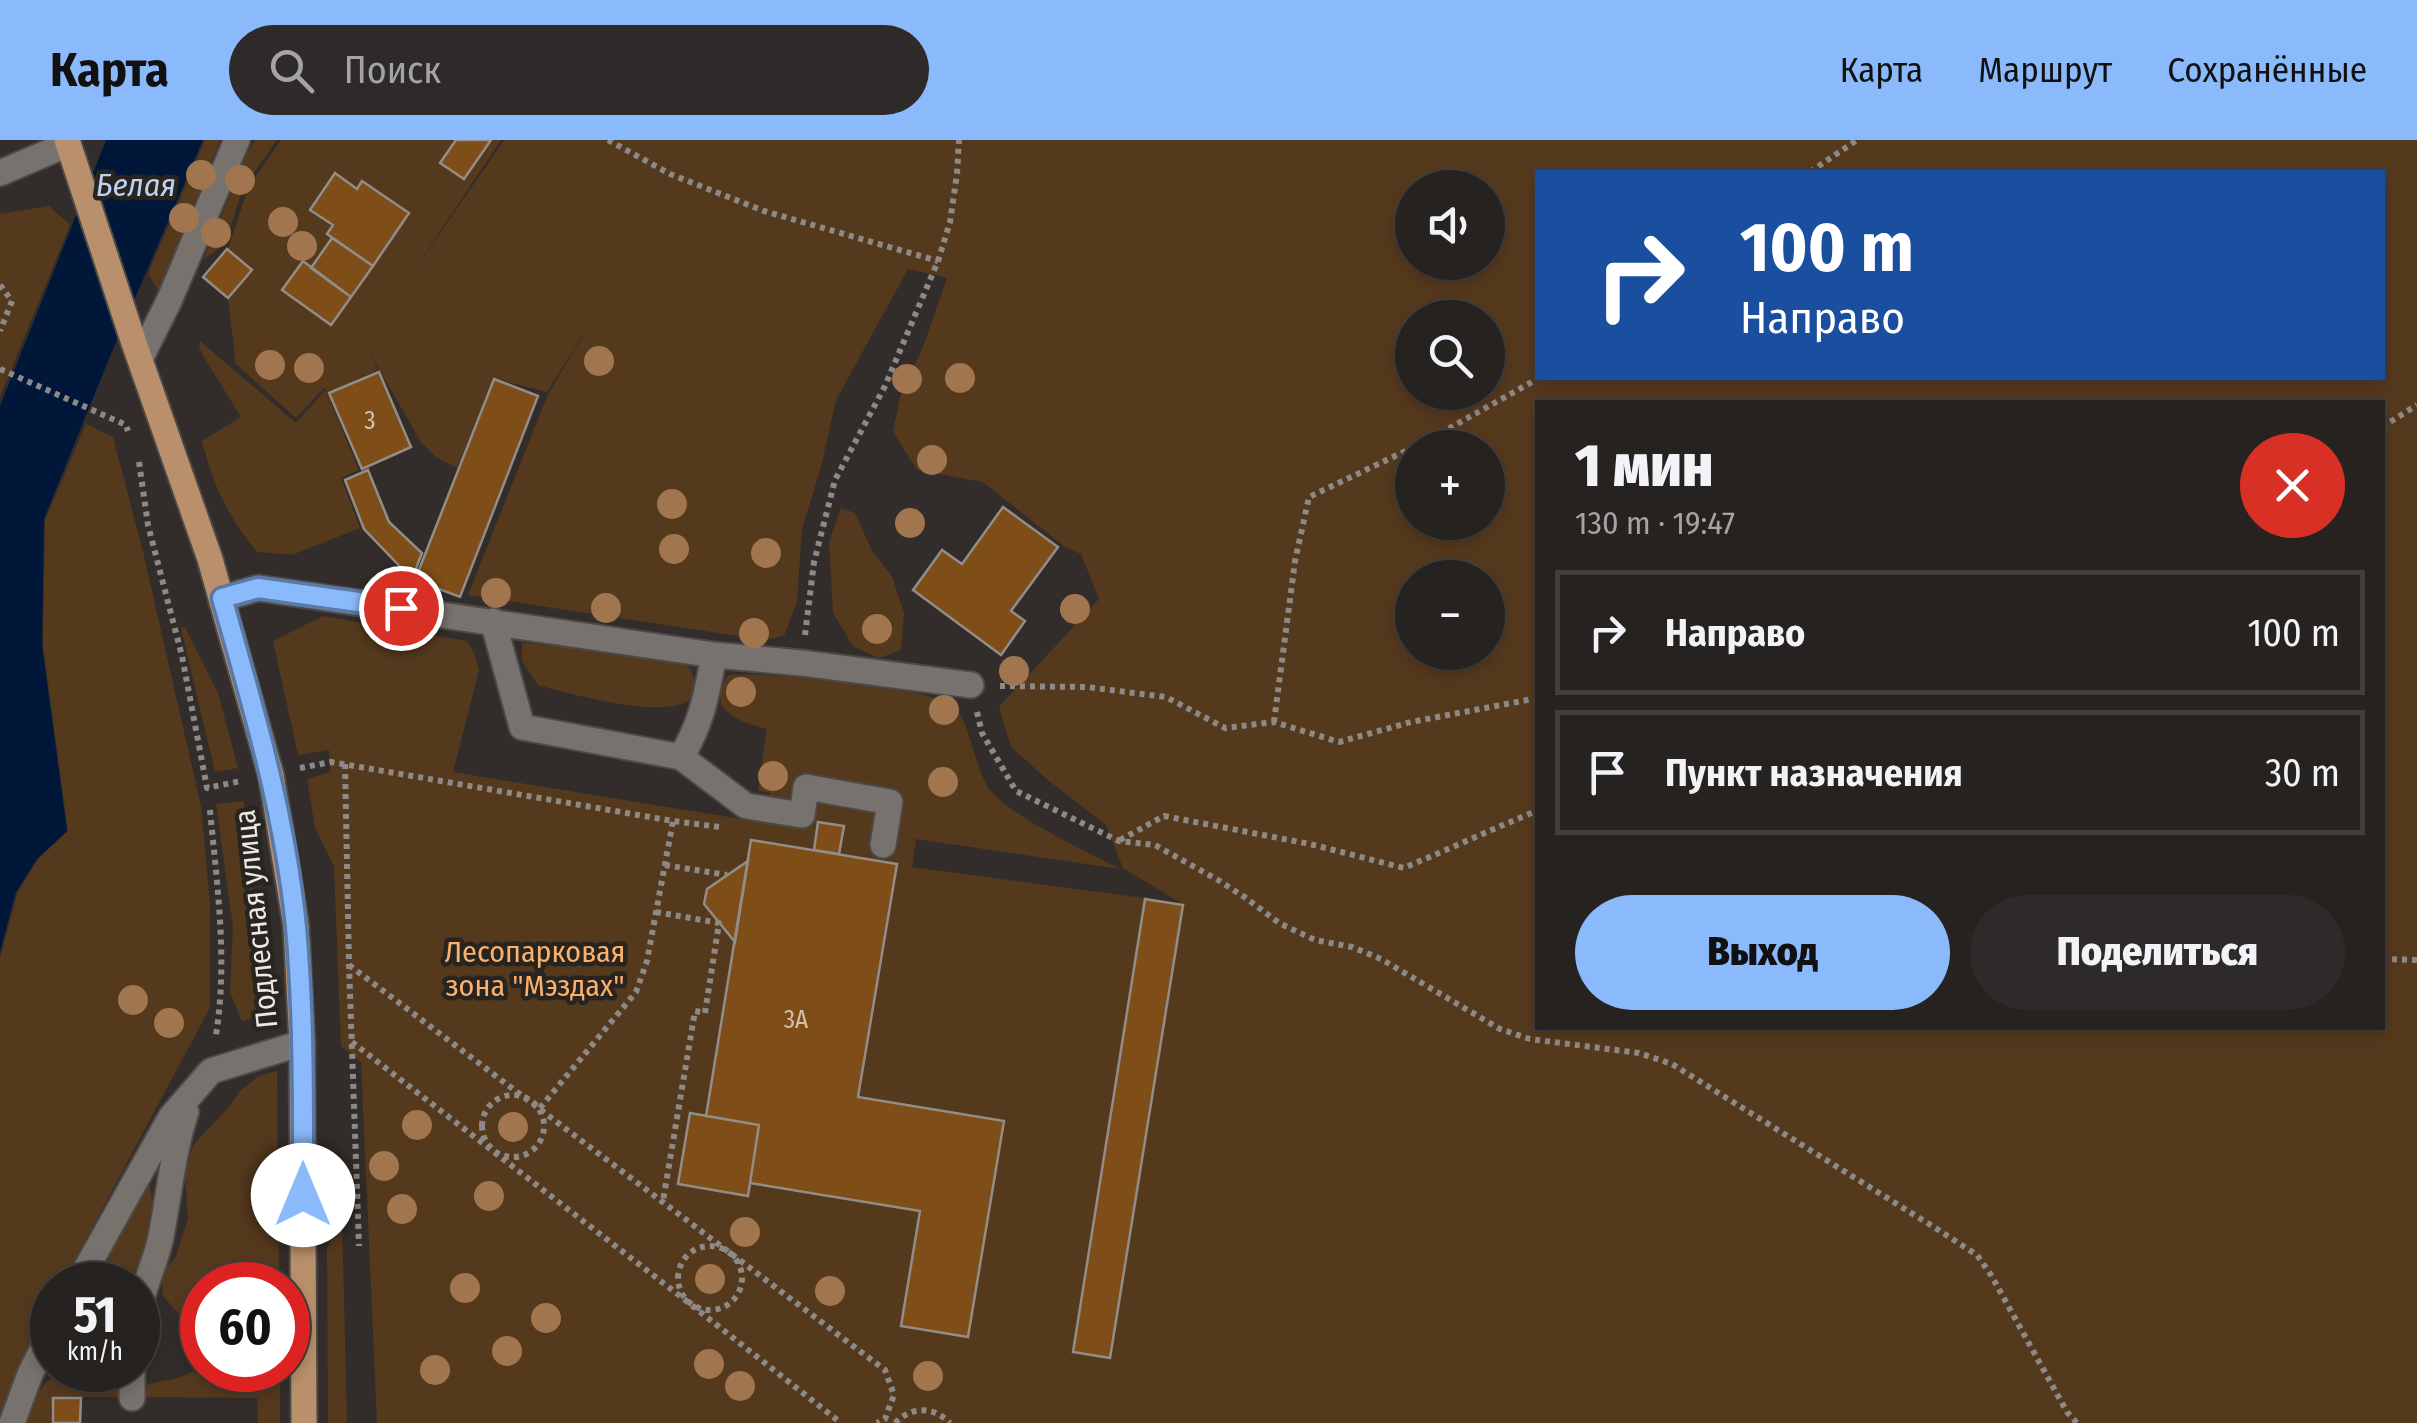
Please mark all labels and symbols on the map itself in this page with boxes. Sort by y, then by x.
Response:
water label: Белая [96,166,176,204]
house number: 3 [364,406,376,436]
pin [359,566,444,651]
street label: Подлесная улица [227,808,285,1030]
park label: Лесопарковая зона "Мэздах" [444,934,626,1004]
house number: 3А [784,1005,808,1035]
position arrow [251,1143,355,1247]
speed limit sign: 60 [180,1262,310,1392]

